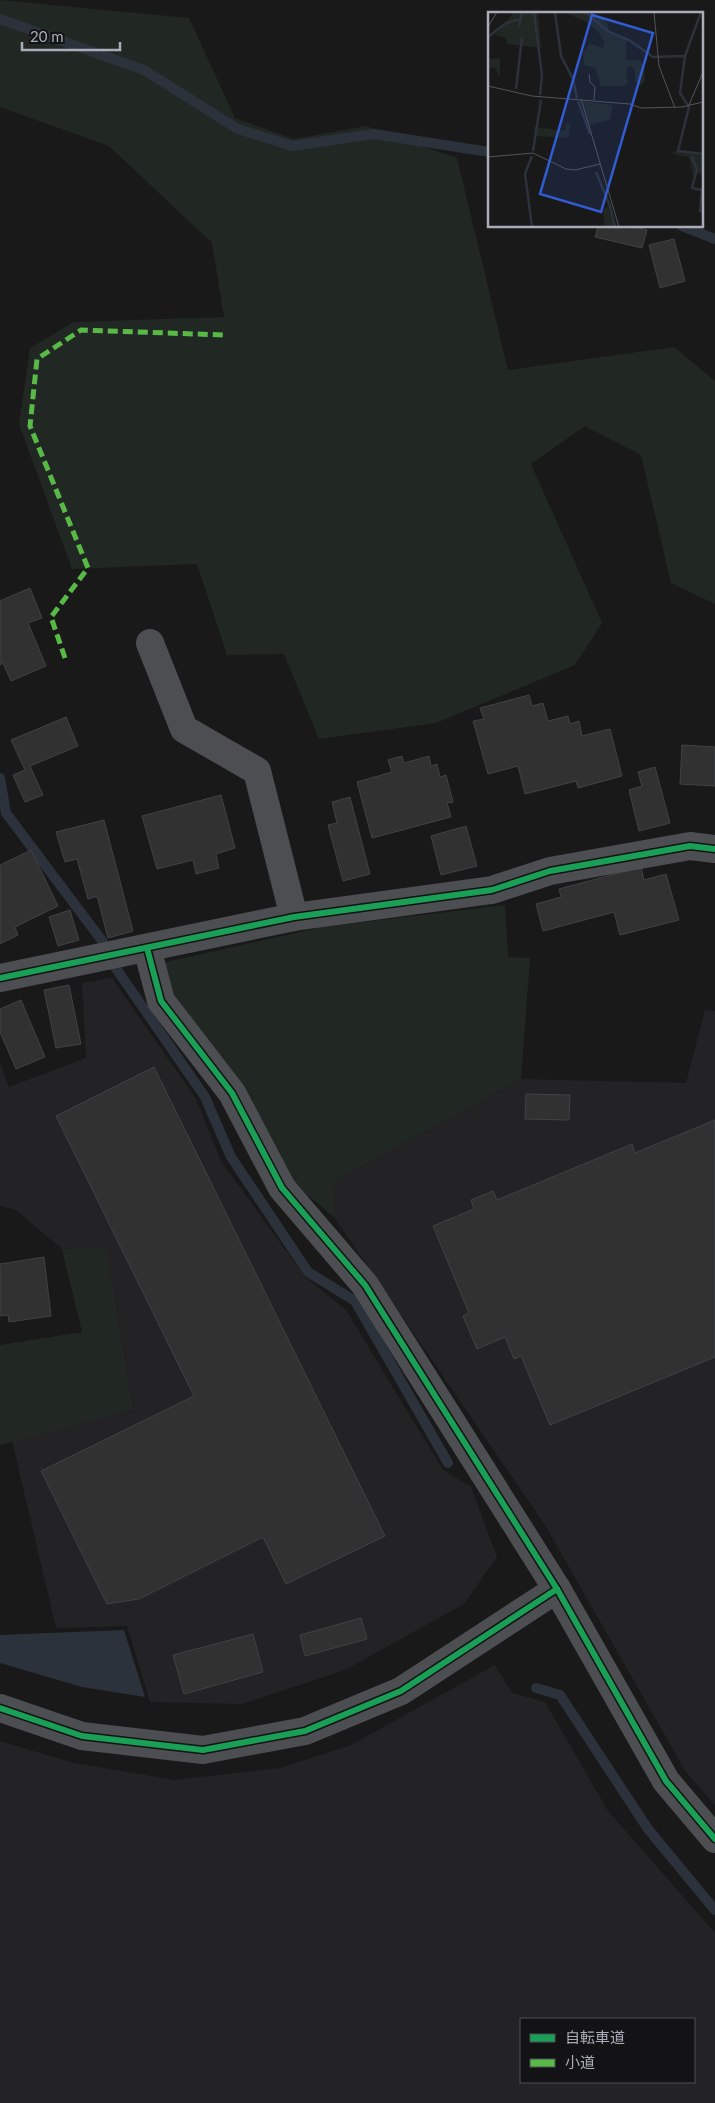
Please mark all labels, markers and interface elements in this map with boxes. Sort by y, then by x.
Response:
inset map [488,12,702,228]
scale bar [22,20,120,52]
text: 20 m [30,27,64,45]
legend [520,2018,695,2083]
text: 自転車道 [565,2028,625,2046]
text: 小道 [565,2053,595,2071]

